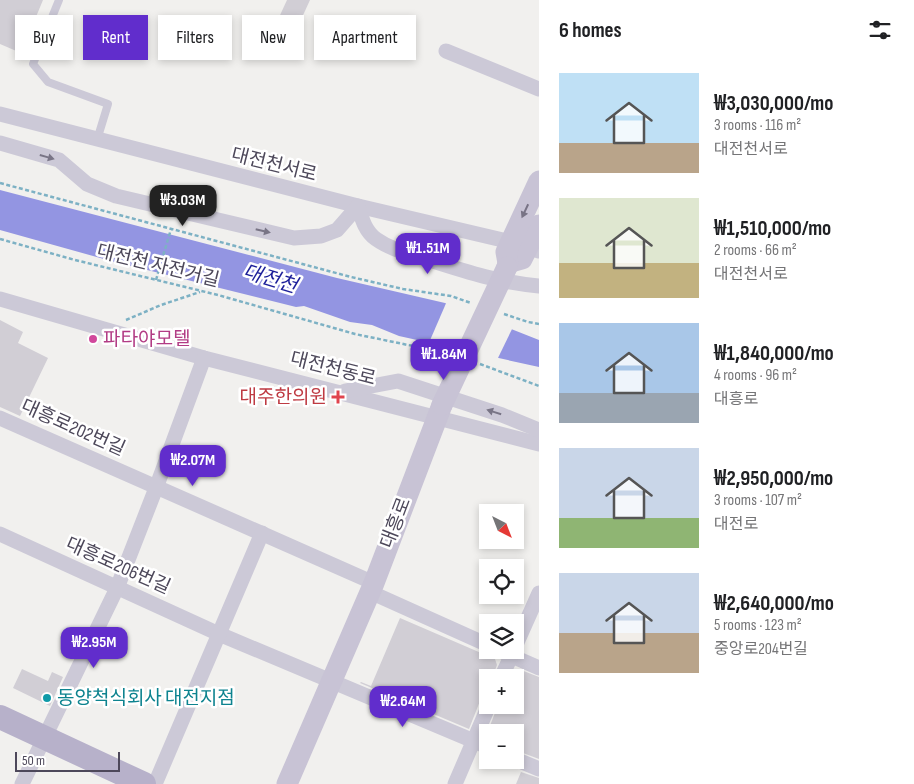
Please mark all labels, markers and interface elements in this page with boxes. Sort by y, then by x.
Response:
chip: Buy [15,15,73,60]
chip: Rent [83,15,148,60]
chip: Filters [158,15,232,60]
chip: New [242,15,304,60]
chip: Apartment [314,15,416,60]
icon: filters [866,16,894,44]
text: 6 homes [559,18,622,43]
text: ₩3,030,000/mo [714,91,833,116]
icon: home [599,93,659,153]
text: 3 rooms · 116 m² [714,116,801,135]
text: 대전천서로 [714,140,788,159]
street label: 대전천서로 [229,143,319,187]
one-way arrow [39,153,54,161]
pin: ₩3.03M [142,184,224,227]
text: ₩3.03M [161,191,205,210]
one-way arrow [521,204,529,218]
text: ₩1,510,000/mo [714,216,831,241]
icon: home [599,218,659,278]
one-way arrow [256,227,271,235]
pin: ₩1.51M [387,232,469,275]
text: ₩1.51M [406,239,450,258]
street label: 대전천 자전거길 [94,240,222,292]
text: 2 rooms · 66 m² [714,241,797,260]
water label: 대전천 [240,259,302,299]
text: 대전천서로 [714,265,788,284]
place label: 파타야모텔 [103,328,190,351]
marker: 파타야모텔 [87,333,99,345]
pin: ₩1.84M [403,338,485,381]
text: ₩1,840,000/mo [714,341,834,366]
icon: home [599,343,659,403]
text: ₩1.84M [421,345,467,364]
street label: 대전천동로 [288,347,378,391]
text: 4 rooms · 96 m² [714,366,797,385]
place label: 대주한의원 [240,386,327,409]
marker: 대주한의원 [331,390,345,404]
text: 대흥로 [714,390,758,409]
street label: 대흥로202번길 [17,395,129,461]
one-way arrow [486,408,501,416]
pin: ₩2.07M [152,444,234,487]
text: ₩2.07M [171,451,215,470]
text: ₩2,950,000/mo [714,466,833,491]
icon: home [599,468,659,528]
text: 3 rooms · 107 m² [714,491,802,510]
street label: 대흥로 [376,494,416,552]
north arrow [479,504,524,549]
map controls [479,504,524,769]
text: 대전로 [714,515,758,534]
street label: 대흥로206번길 [62,533,174,599]
button: locate [479,559,524,604]
text: ₩2,640,000/mo [714,591,834,616]
icon: home [599,593,659,653]
button: layers [479,614,524,659]
text: 5 rooms · 123 m² [714,616,802,635]
pin: ₩2.95M [53,626,135,669]
text: ₩2.95M [72,633,116,652]
text: 중앙로204번길 [714,640,808,659]
button: + [479,669,524,714]
pin: ₩2.64M [362,686,444,728]
place label: 동양척식회사 대전지점 [57,687,235,710]
marker: 동양척식회사 대전지점 [41,692,53,704]
text: ₩2.64M [380,692,426,711]
button: − [479,724,524,769]
scale bar [15,749,120,772]
text: 50 m [22,752,45,769]

